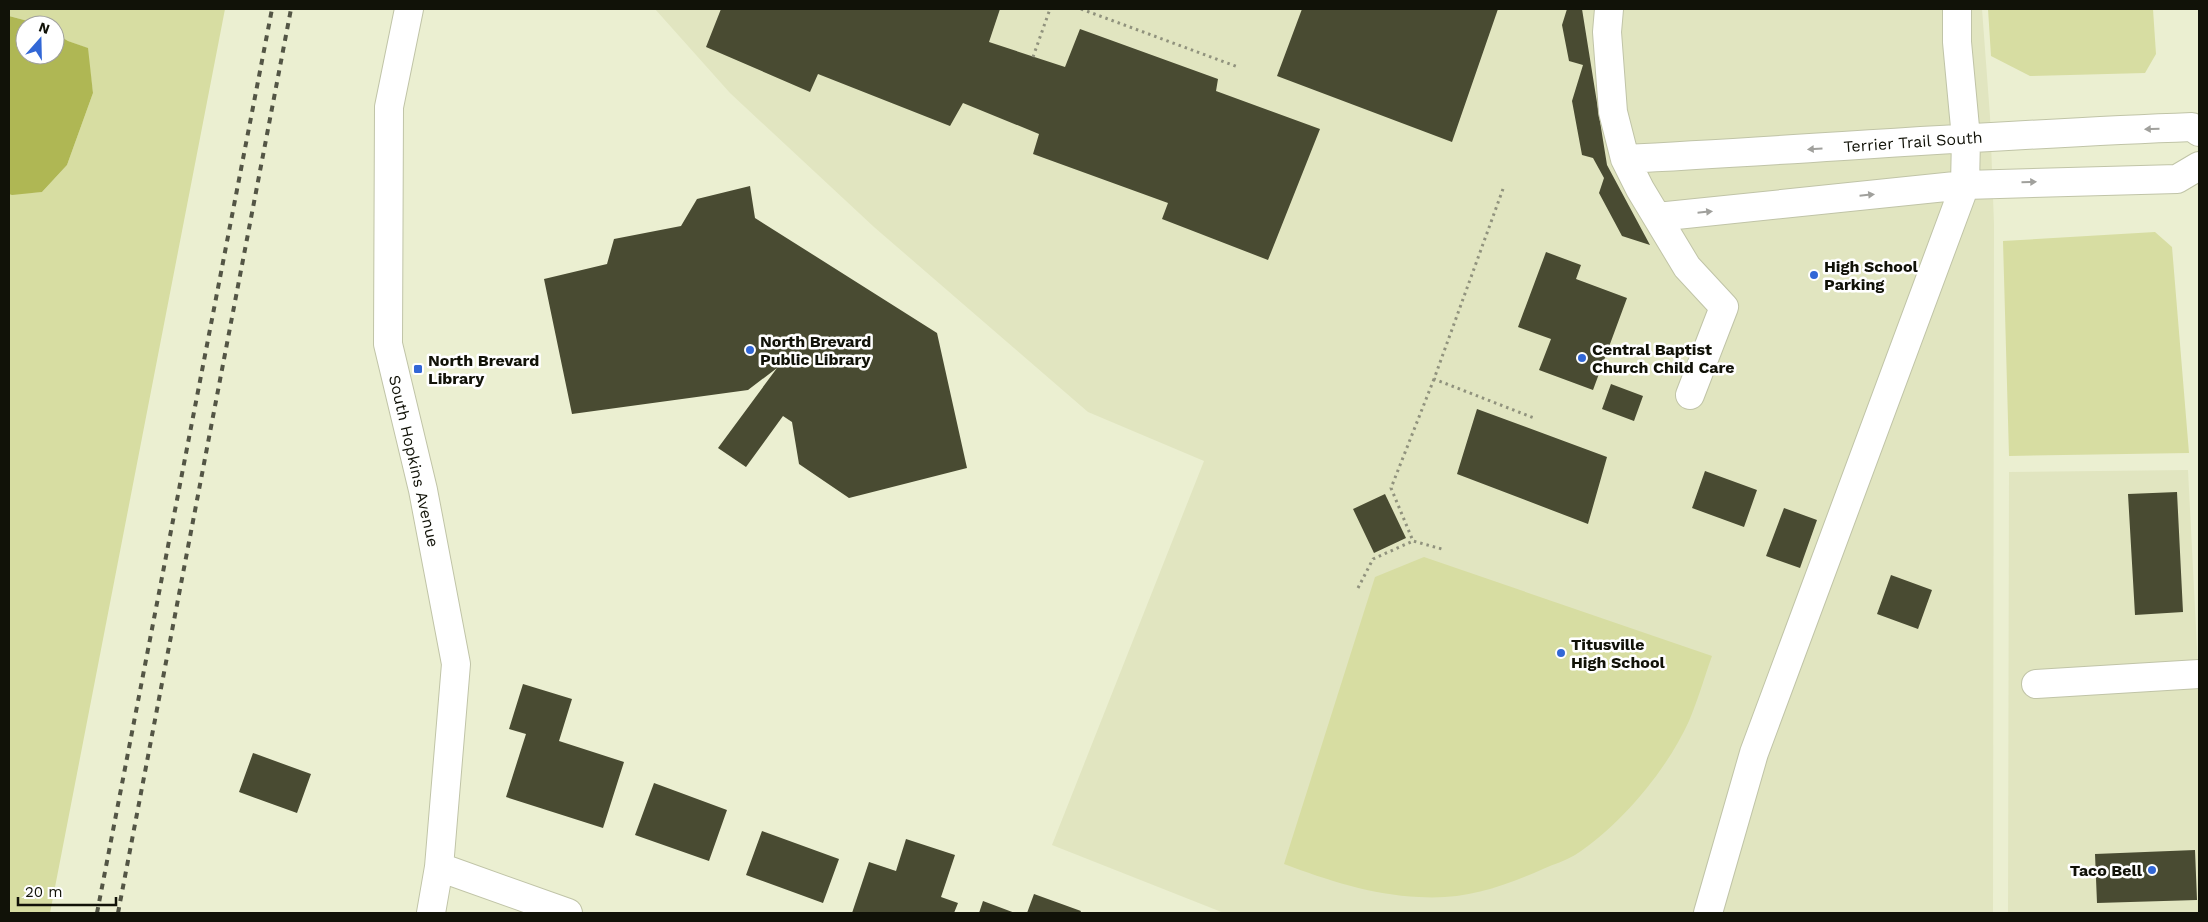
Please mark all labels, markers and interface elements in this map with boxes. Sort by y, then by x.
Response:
north arrow [15,15,65,65]
text: N [37,18,52,37]
one-way arrow [2144,125,2160,133]
street label: Terrier Trail South [1843,128,1983,156]
one-way arrow [1807,145,1823,153]
one-way arrow [2021,178,2037,186]
one-way arrow [1859,191,1875,199]
one-way arrow [1697,208,1713,216]
place label: High School Parking [1824,257,1918,294]
marker: High School Parking [1808,269,1820,281]
place label: North Brevard Public Library [760,332,871,369]
place label: Central Baptist Church Child Care [1592,340,1735,377]
marker: North Brevard Public Library [744,344,756,356]
place label: North Brevard Library [428,351,539,388]
marker: Central Baptist Church Child Care [1576,352,1588,364]
marker: North Brevard Library [412,363,424,375]
street label: South Hopkins Avenue [385,373,443,549]
place label: Titusville High School [1571,635,1665,672]
marker: Titusville High School [1555,647,1567,659]
place label: Taco Bell [2070,861,2143,880]
marker: Taco Bell [2146,864,2158,876]
scale bar [18,874,115,906]
text: 20 m [25,883,63,901]

